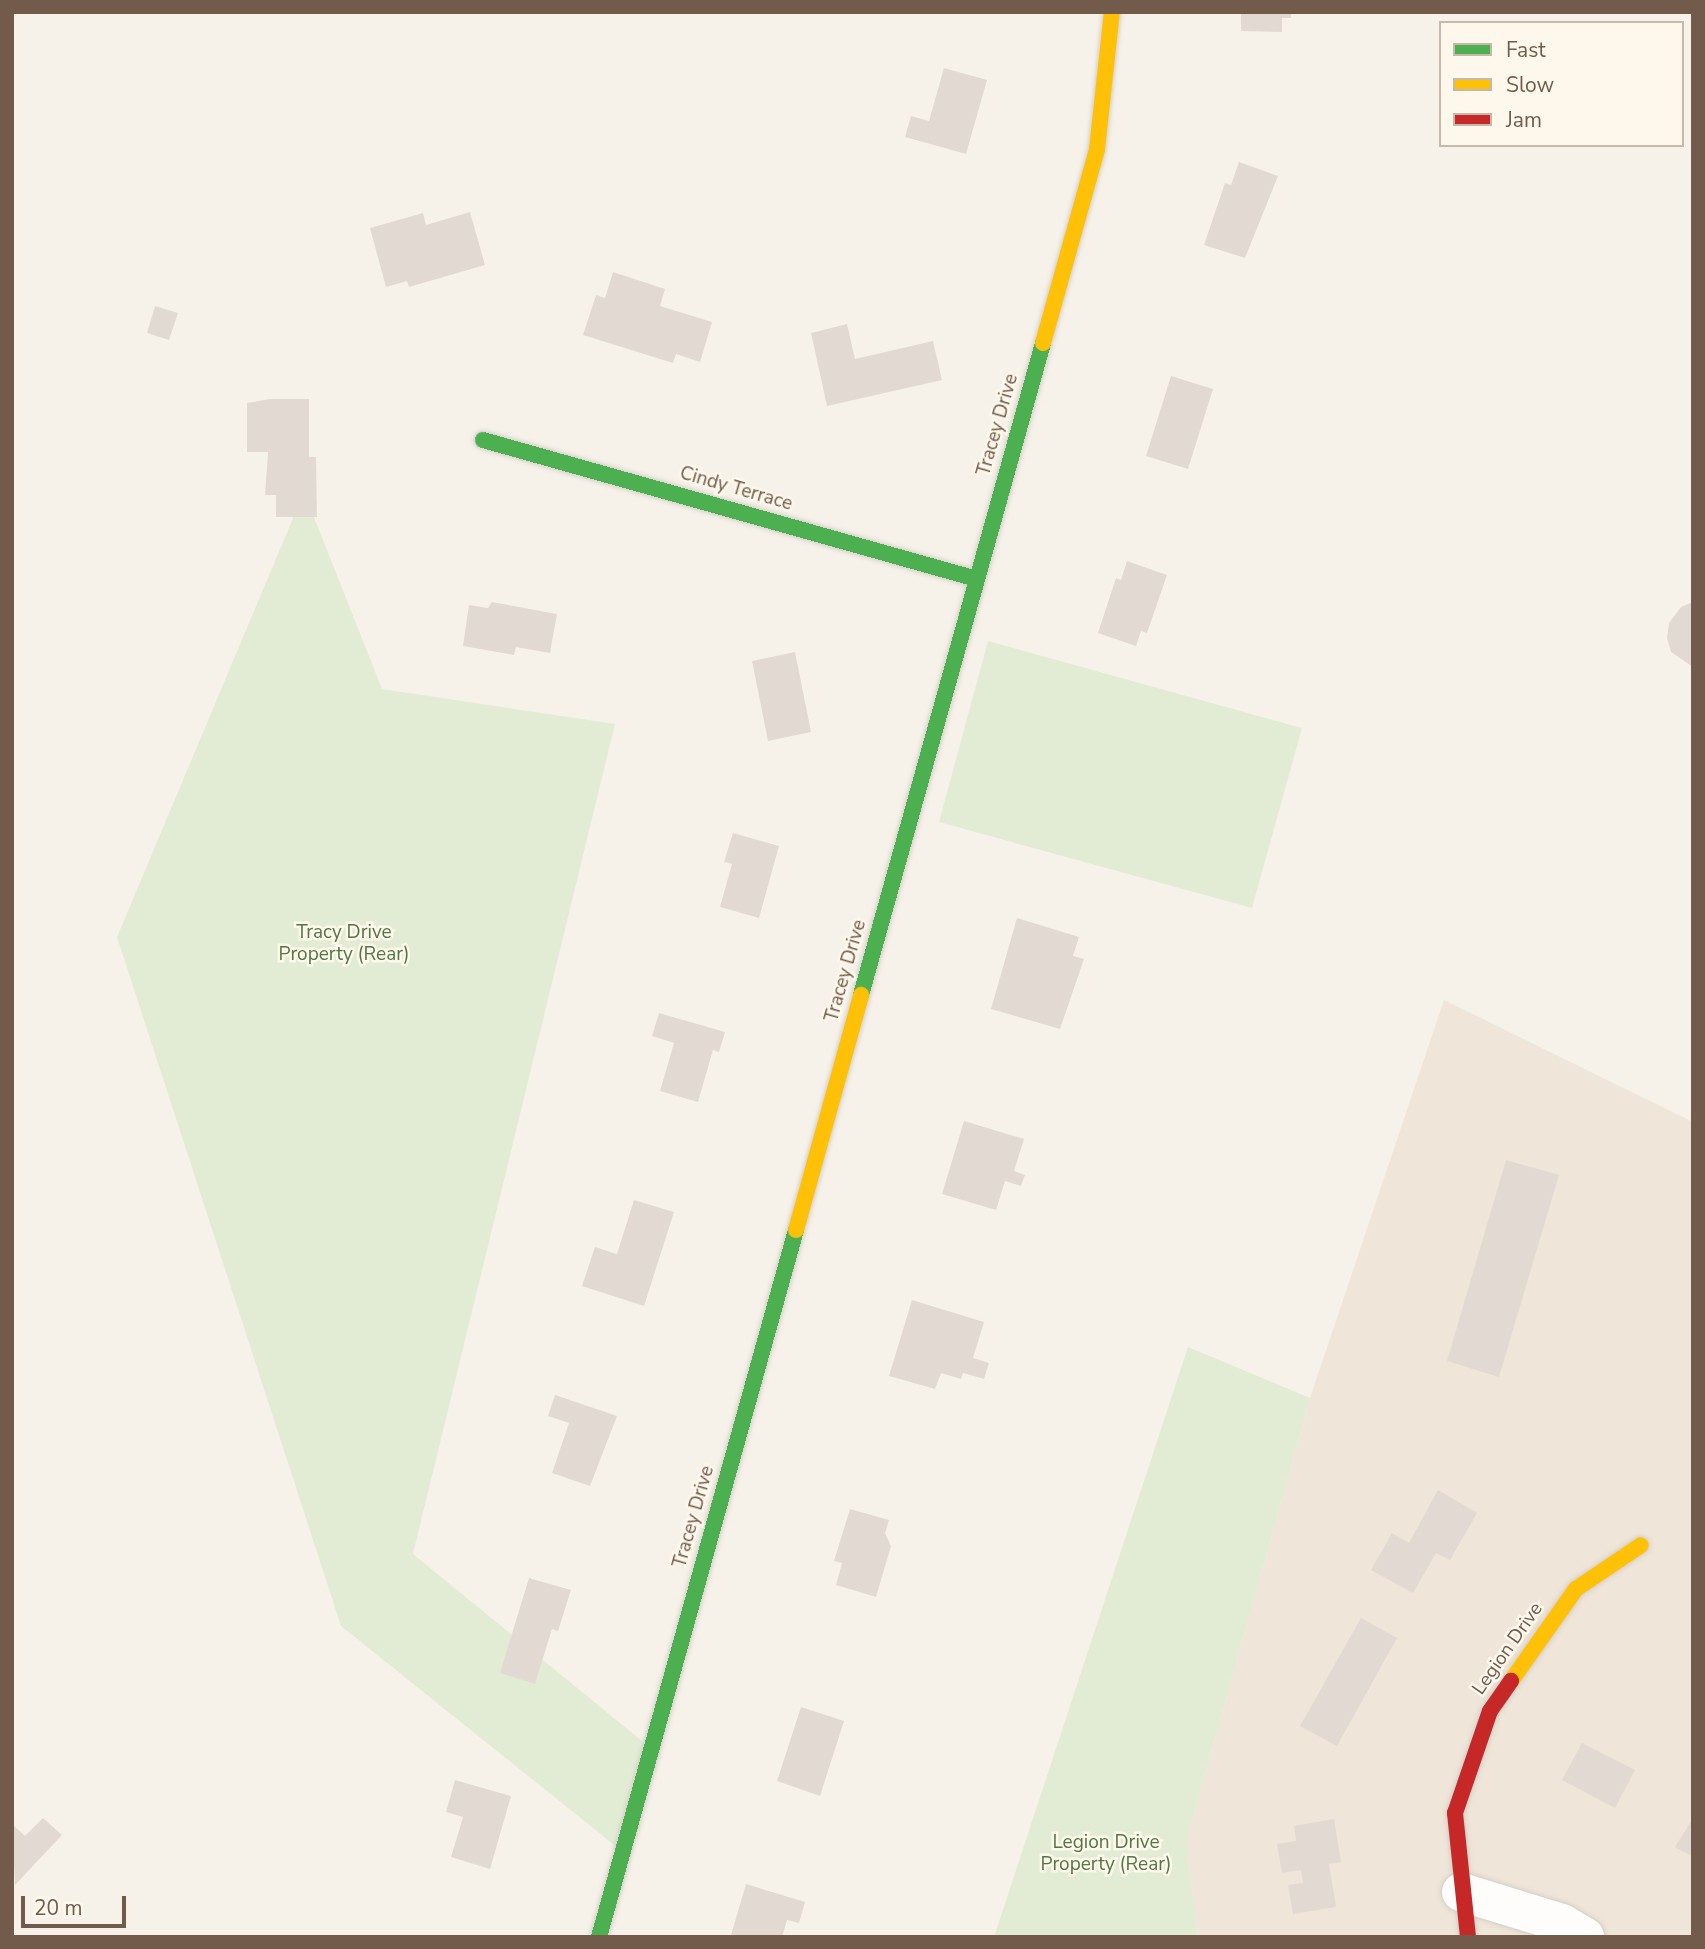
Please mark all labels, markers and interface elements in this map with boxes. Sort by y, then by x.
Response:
legend [1439,21,1684,147]
text: Fast [1506,36,1546,64]
text: Slow [1506,71,1554,99]
text: Jam [1506,106,1542,134]
street label: Tracey Drive [973,371,1023,479]
street label: Cindy Terrace [677,462,795,516]
street label: Tracey Drive [821,917,871,1025]
park label: Tracy Drive Property (Rear) [279,922,409,966]
street label: Tracey Drive [669,1463,719,1571]
street label: Legion Drive [1468,1599,1548,1699]
park label: Legion Drive Property (Rear) [1041,1832,1171,1876]
scale bar [24,1882,130,1926]
text: 20 m [34,1894,83,1922]

